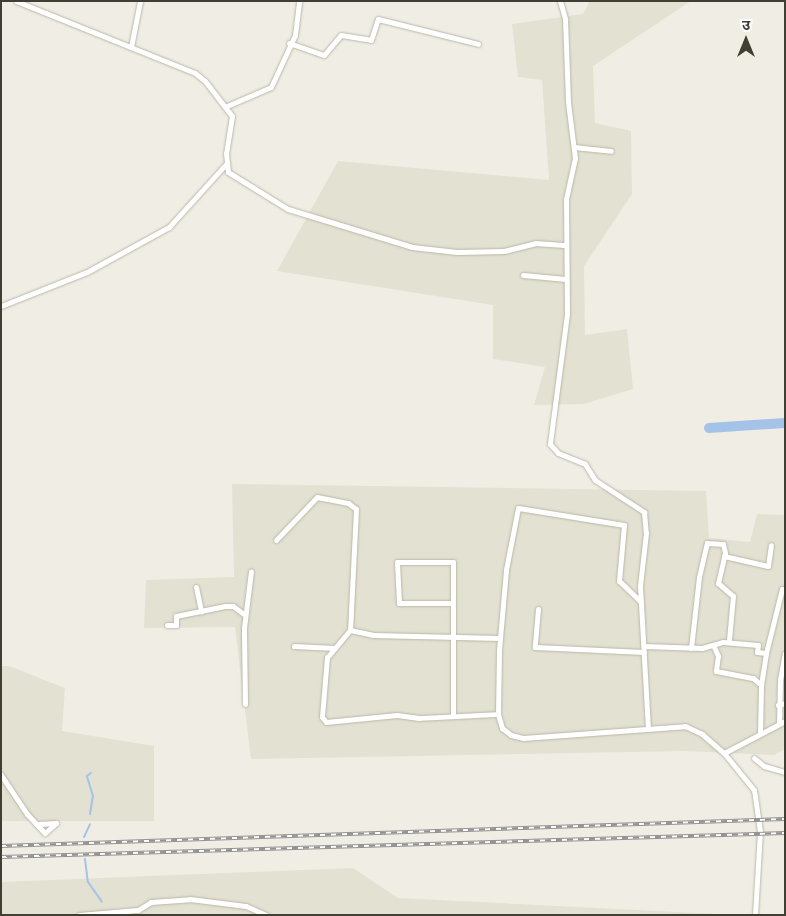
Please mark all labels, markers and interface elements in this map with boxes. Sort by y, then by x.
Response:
north arrow [721,15,771,65]
text: उ [742,16,750,34]

